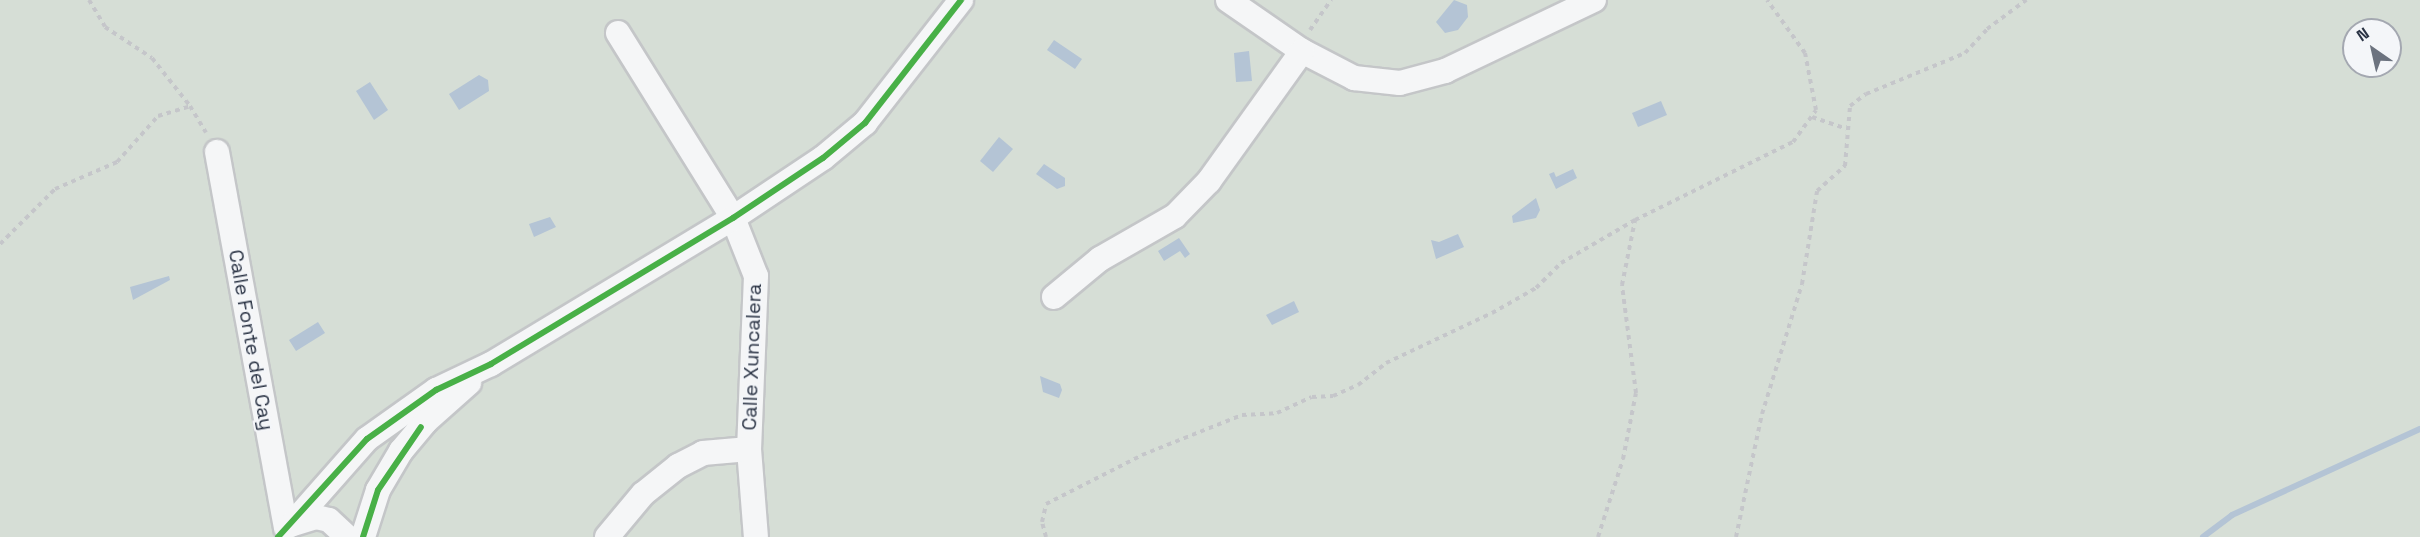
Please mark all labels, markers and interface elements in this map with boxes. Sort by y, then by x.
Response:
north arrow [2342,18,2402,78]
text: N [2352,23,2373,46]
street label: Calle Fonte del Cay [223,248,279,432]
street label: Calle Xuncalera [737,283,767,431]

